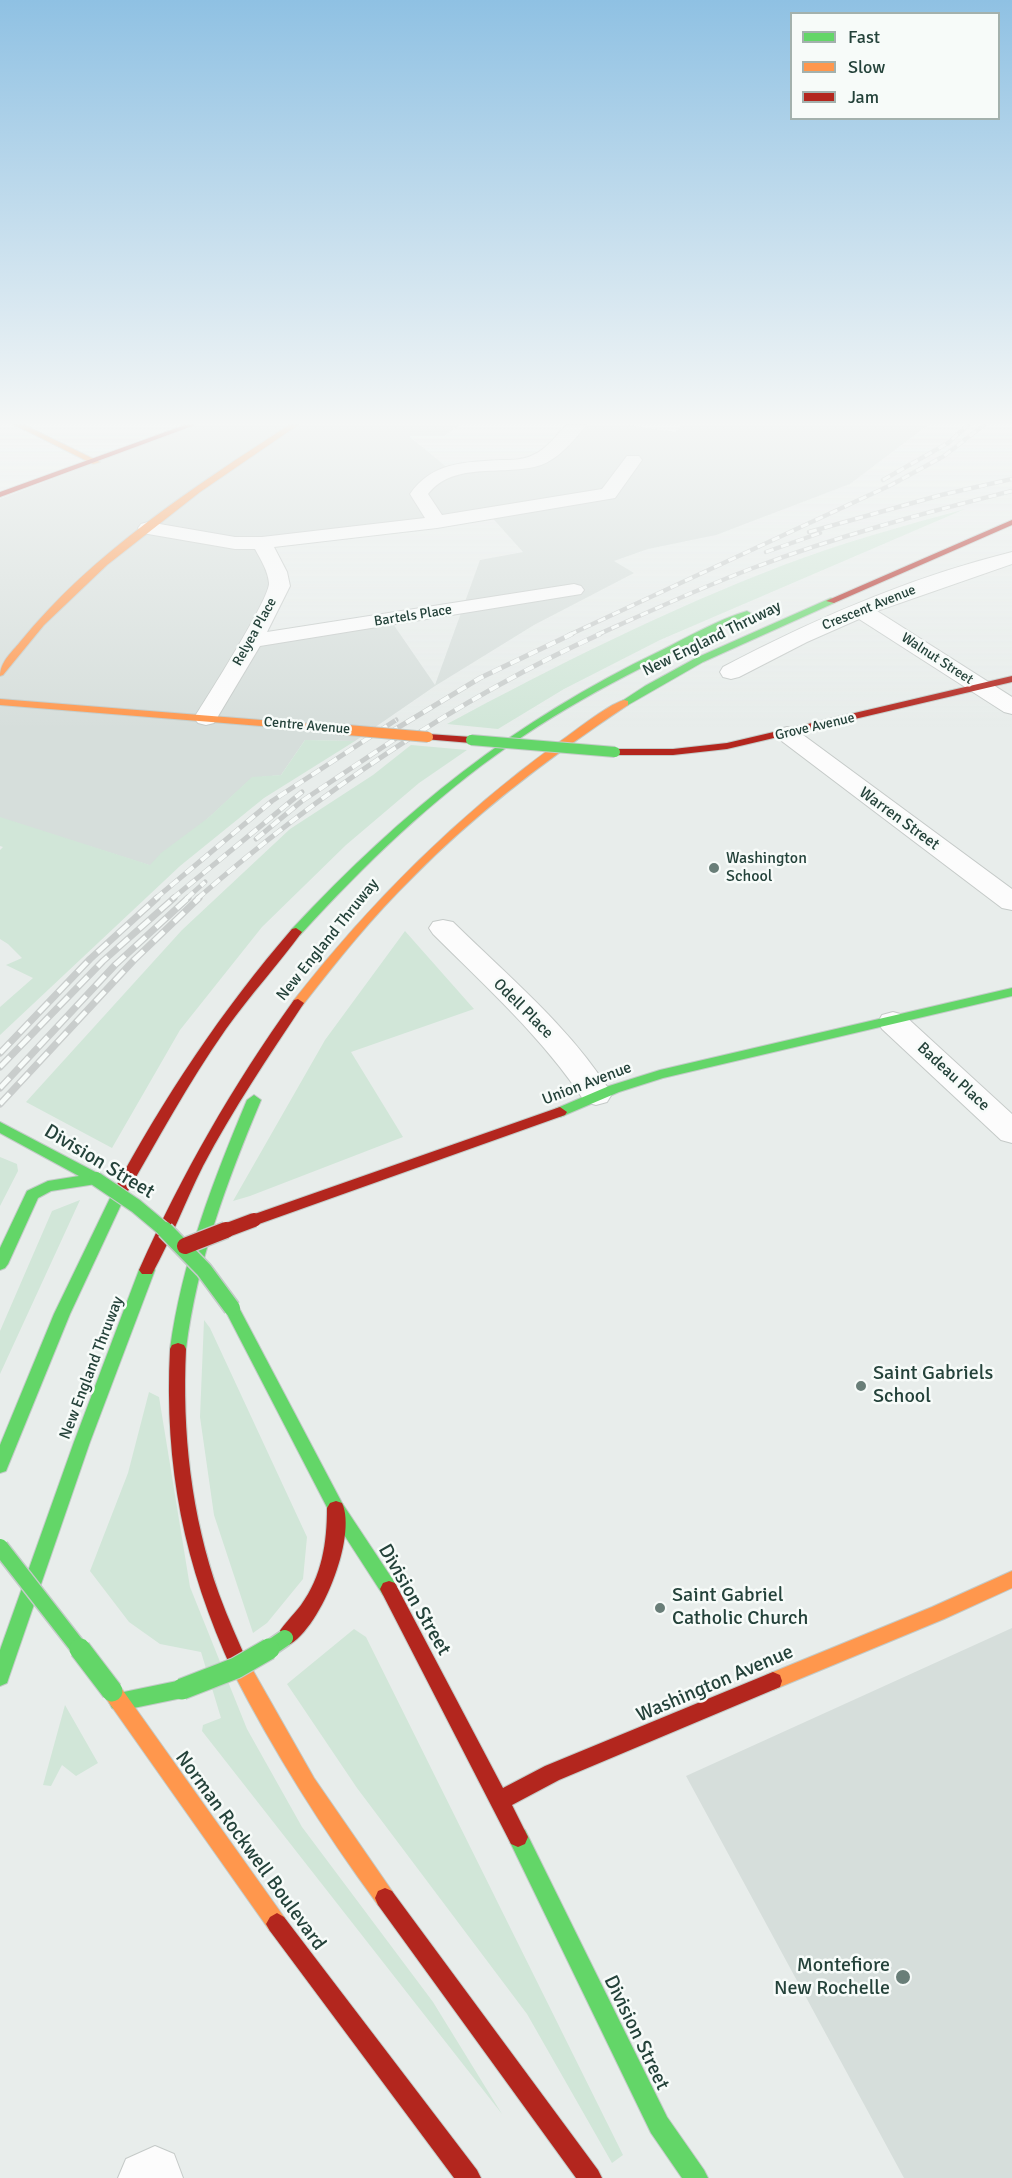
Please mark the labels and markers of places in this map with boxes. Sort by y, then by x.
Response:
place label: Washington School [726,849,807,887]
marker: Washington School [707,861,721,875]
place label: Saint Gabriels School [873,1362,993,1409]
marker: Saint Gabriels School [854,1379,868,1393]
place label: Saint Gabriel Catholic Church [672,1584,808,1631]
marker: Saint Gabriel Catholic Church [653,1601,667,1615]
place label: Montefiore New Rochelle [774,1954,890,2001]
marker: Montefiore New Rochelle [894,1968,912,1986]

